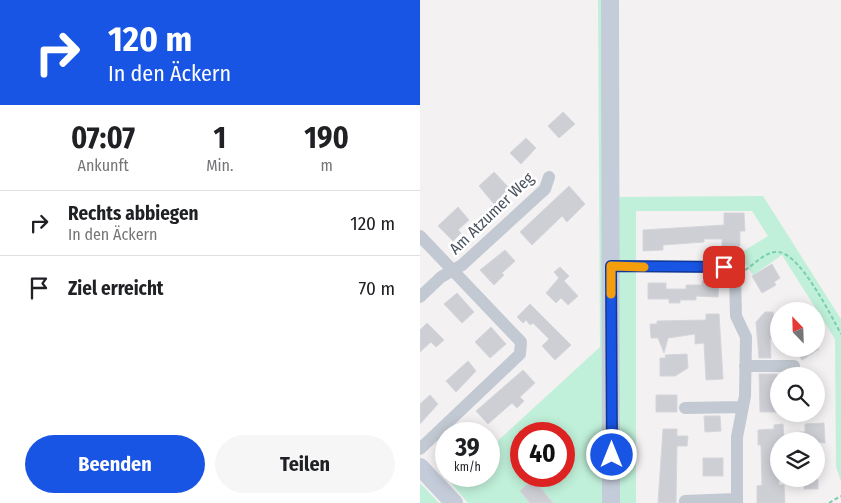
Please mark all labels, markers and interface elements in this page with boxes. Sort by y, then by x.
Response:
text: 120 m [108,18,192,60]
icon: right [25,20,90,85]
text: In den Äckern [108,60,231,87]
text: 07:07 [71,120,135,156]
text: 1 [213,120,226,156]
text: 190 [304,120,349,156]
text: Ankunft [78,156,129,175]
text: Min. [206,156,233,175]
text: m [321,156,333,175]
street label: Am Atzumer Weg [445,168,538,258]
text: Rechts abbiegen [68,202,198,225]
icon: right [25,209,53,237]
text: 120 m [350,212,395,235]
text: In den Äckern [68,225,158,244]
pin [703,246,745,288]
icon: arrive [710,253,738,281]
icon: arrive [25,274,53,302]
text: Ziel erreicht [68,277,164,300]
text: 70 m [359,277,395,300]
north arrow [770,302,825,358]
map controls [770,302,825,487]
button: search [770,367,825,422]
speed limit sign: 40 [510,422,575,487]
position arrow [585,428,637,480]
button: layers [770,432,825,487]
text: 39 [455,433,480,463]
button: Beenden [25,435,205,493]
button: Teilen [215,435,395,493]
text: km/h [454,460,481,474]

